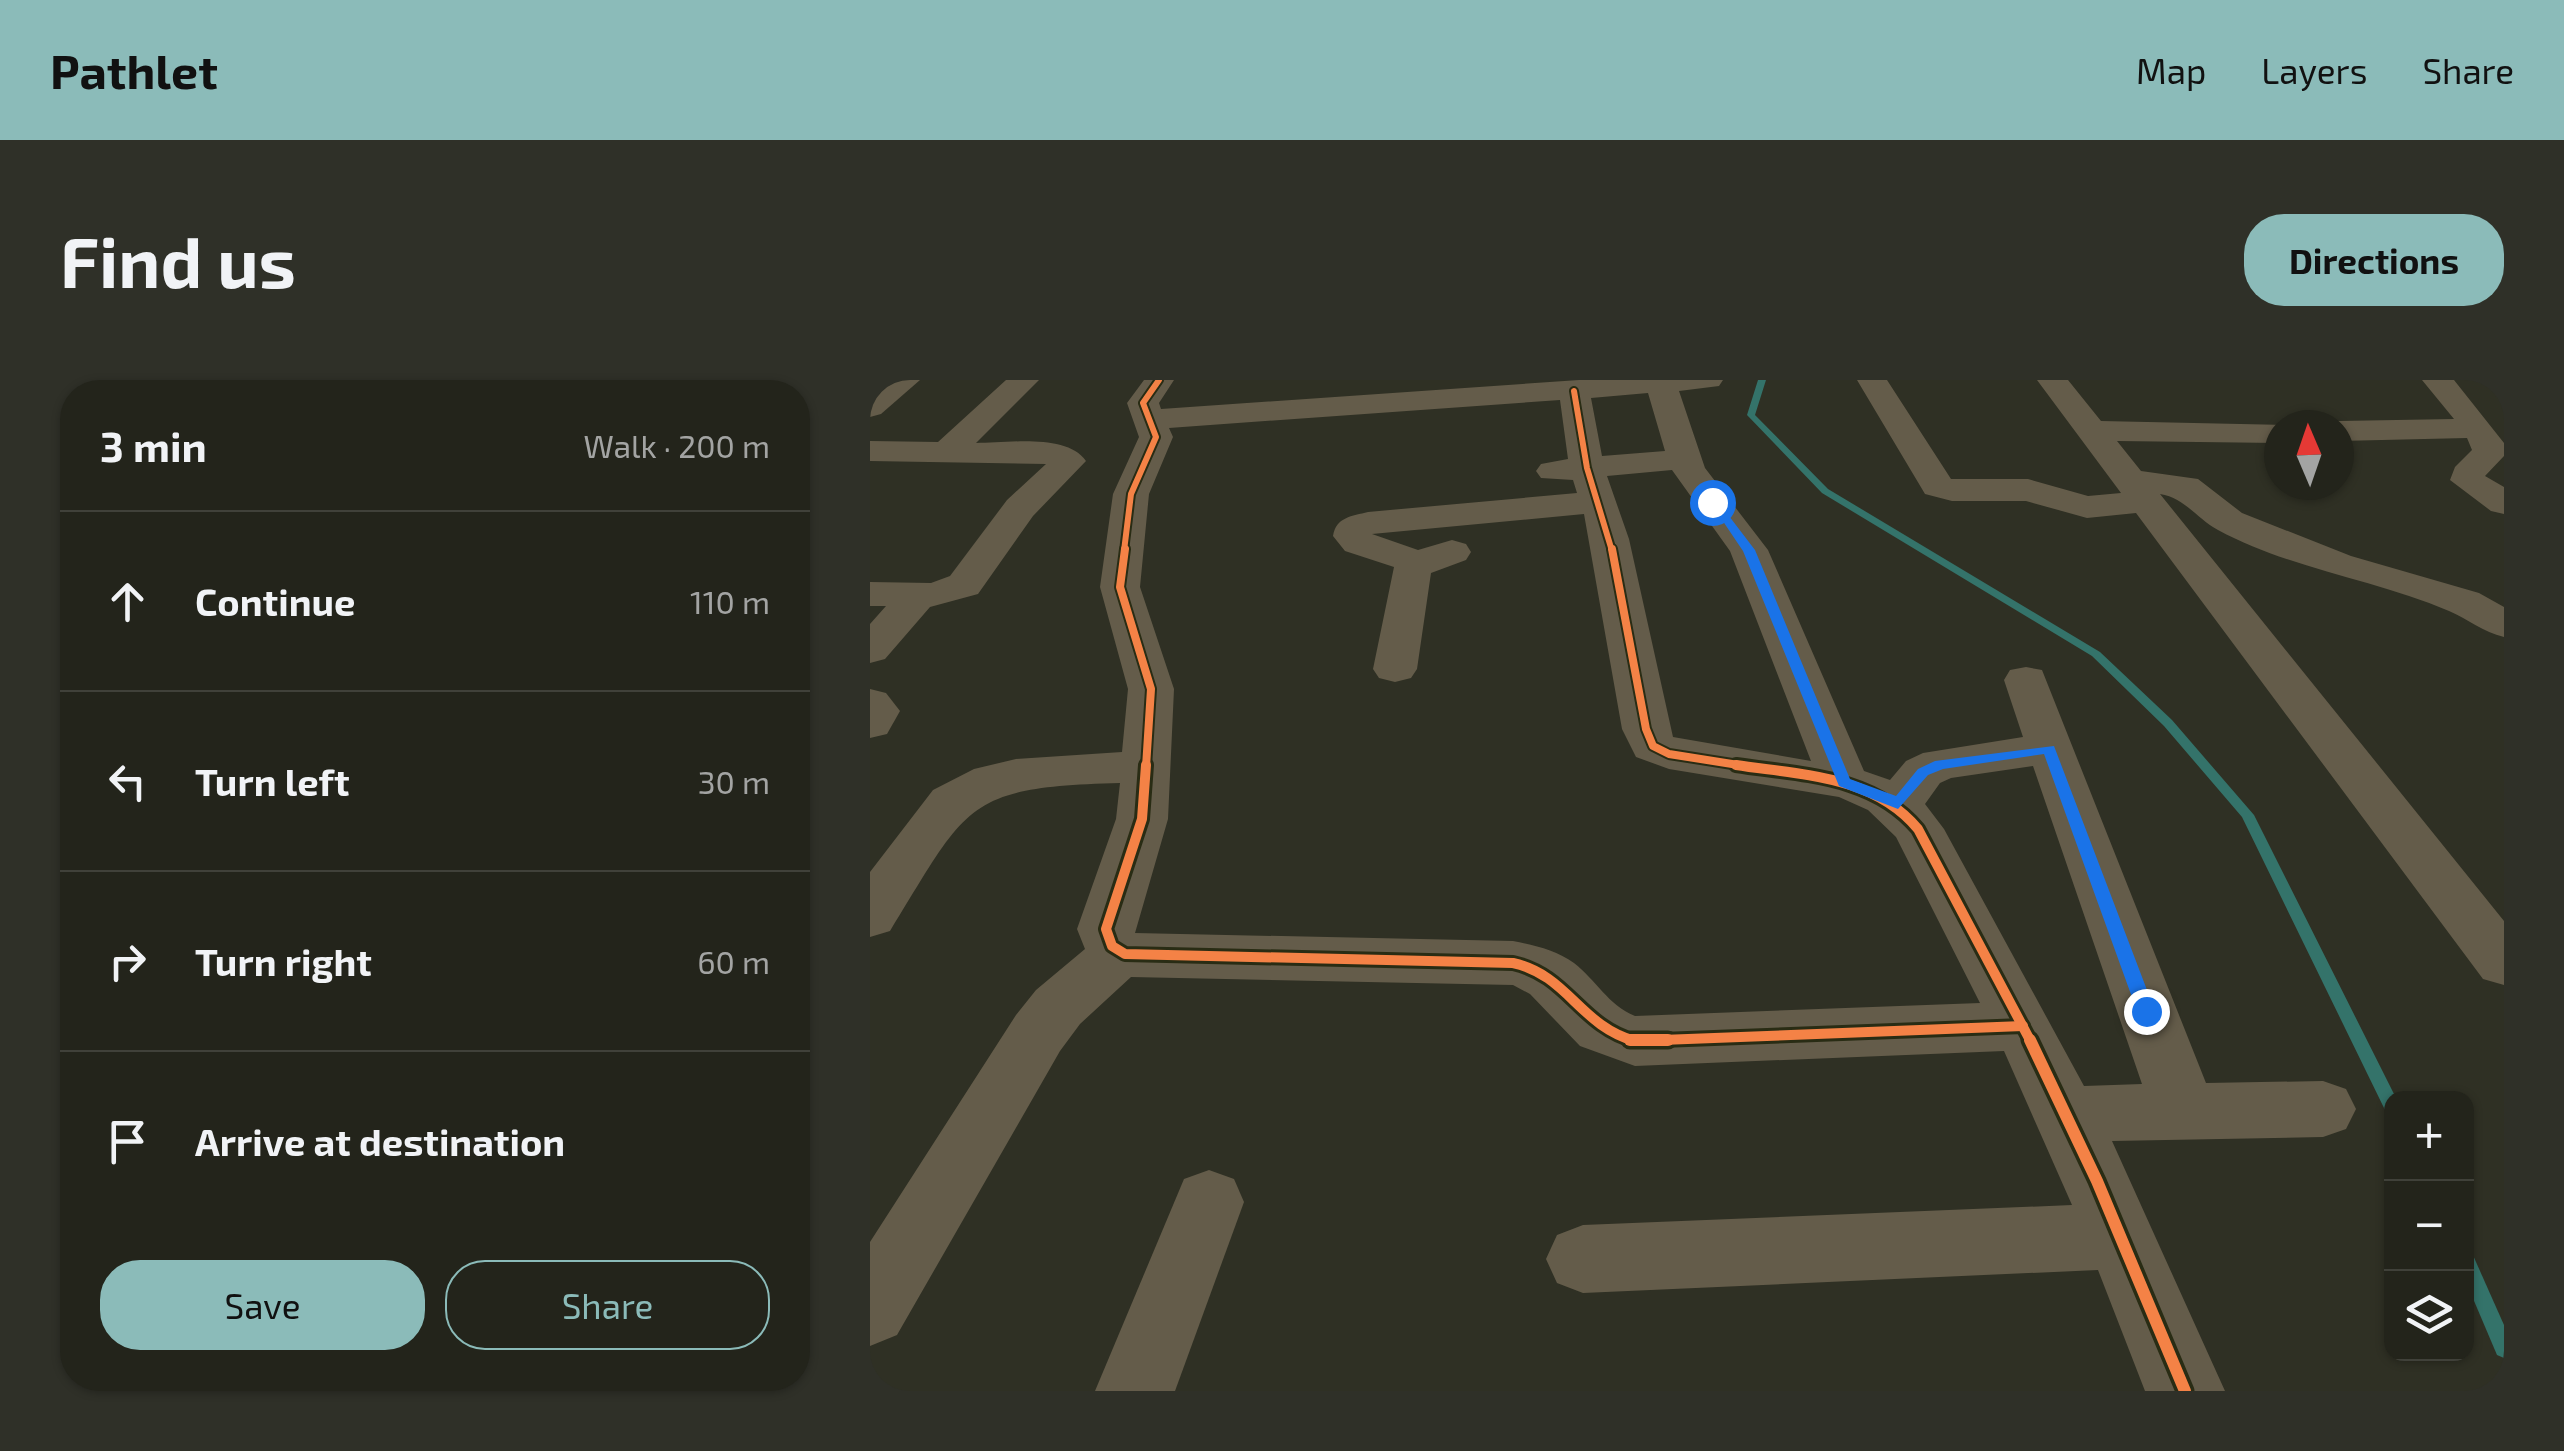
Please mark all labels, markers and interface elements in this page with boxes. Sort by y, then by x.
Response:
text: Pathlet [50,41,218,99]
text: Map [2136,49,2206,91]
text: Layers [2261,49,2367,91]
text: Share [2422,49,2514,91]
button: Directions [2244,214,2504,306]
text: Find us [60,218,296,302]
north arrow [2264,410,2354,500]
text: 3 min [100,420,207,470]
text: Walk · 200 m [583,426,770,464]
route start [1690,480,1736,526]
icon: ahead [100,574,155,629]
text: Continue [195,578,355,624]
text: 110 m [690,582,770,620]
icon: left [100,754,155,809]
text: Turn left [195,758,350,804]
text: 30 m [698,762,770,800]
icon: right [100,934,155,989]
text: Turn right [195,938,372,984]
text: 60 m [697,942,770,980]
route end [2124,989,2170,1035]
map controls [2384,1091,2474,1361]
button: + [2384,1091,2474,1181]
icon: arrive [100,1114,155,1169]
text: Arrive at destination [195,1118,565,1164]
button: − [2384,1181,2474,1271]
button: Save [100,1260,425,1350]
button: Share [445,1260,770,1350]
button: layers [2384,1271,2474,1361]

